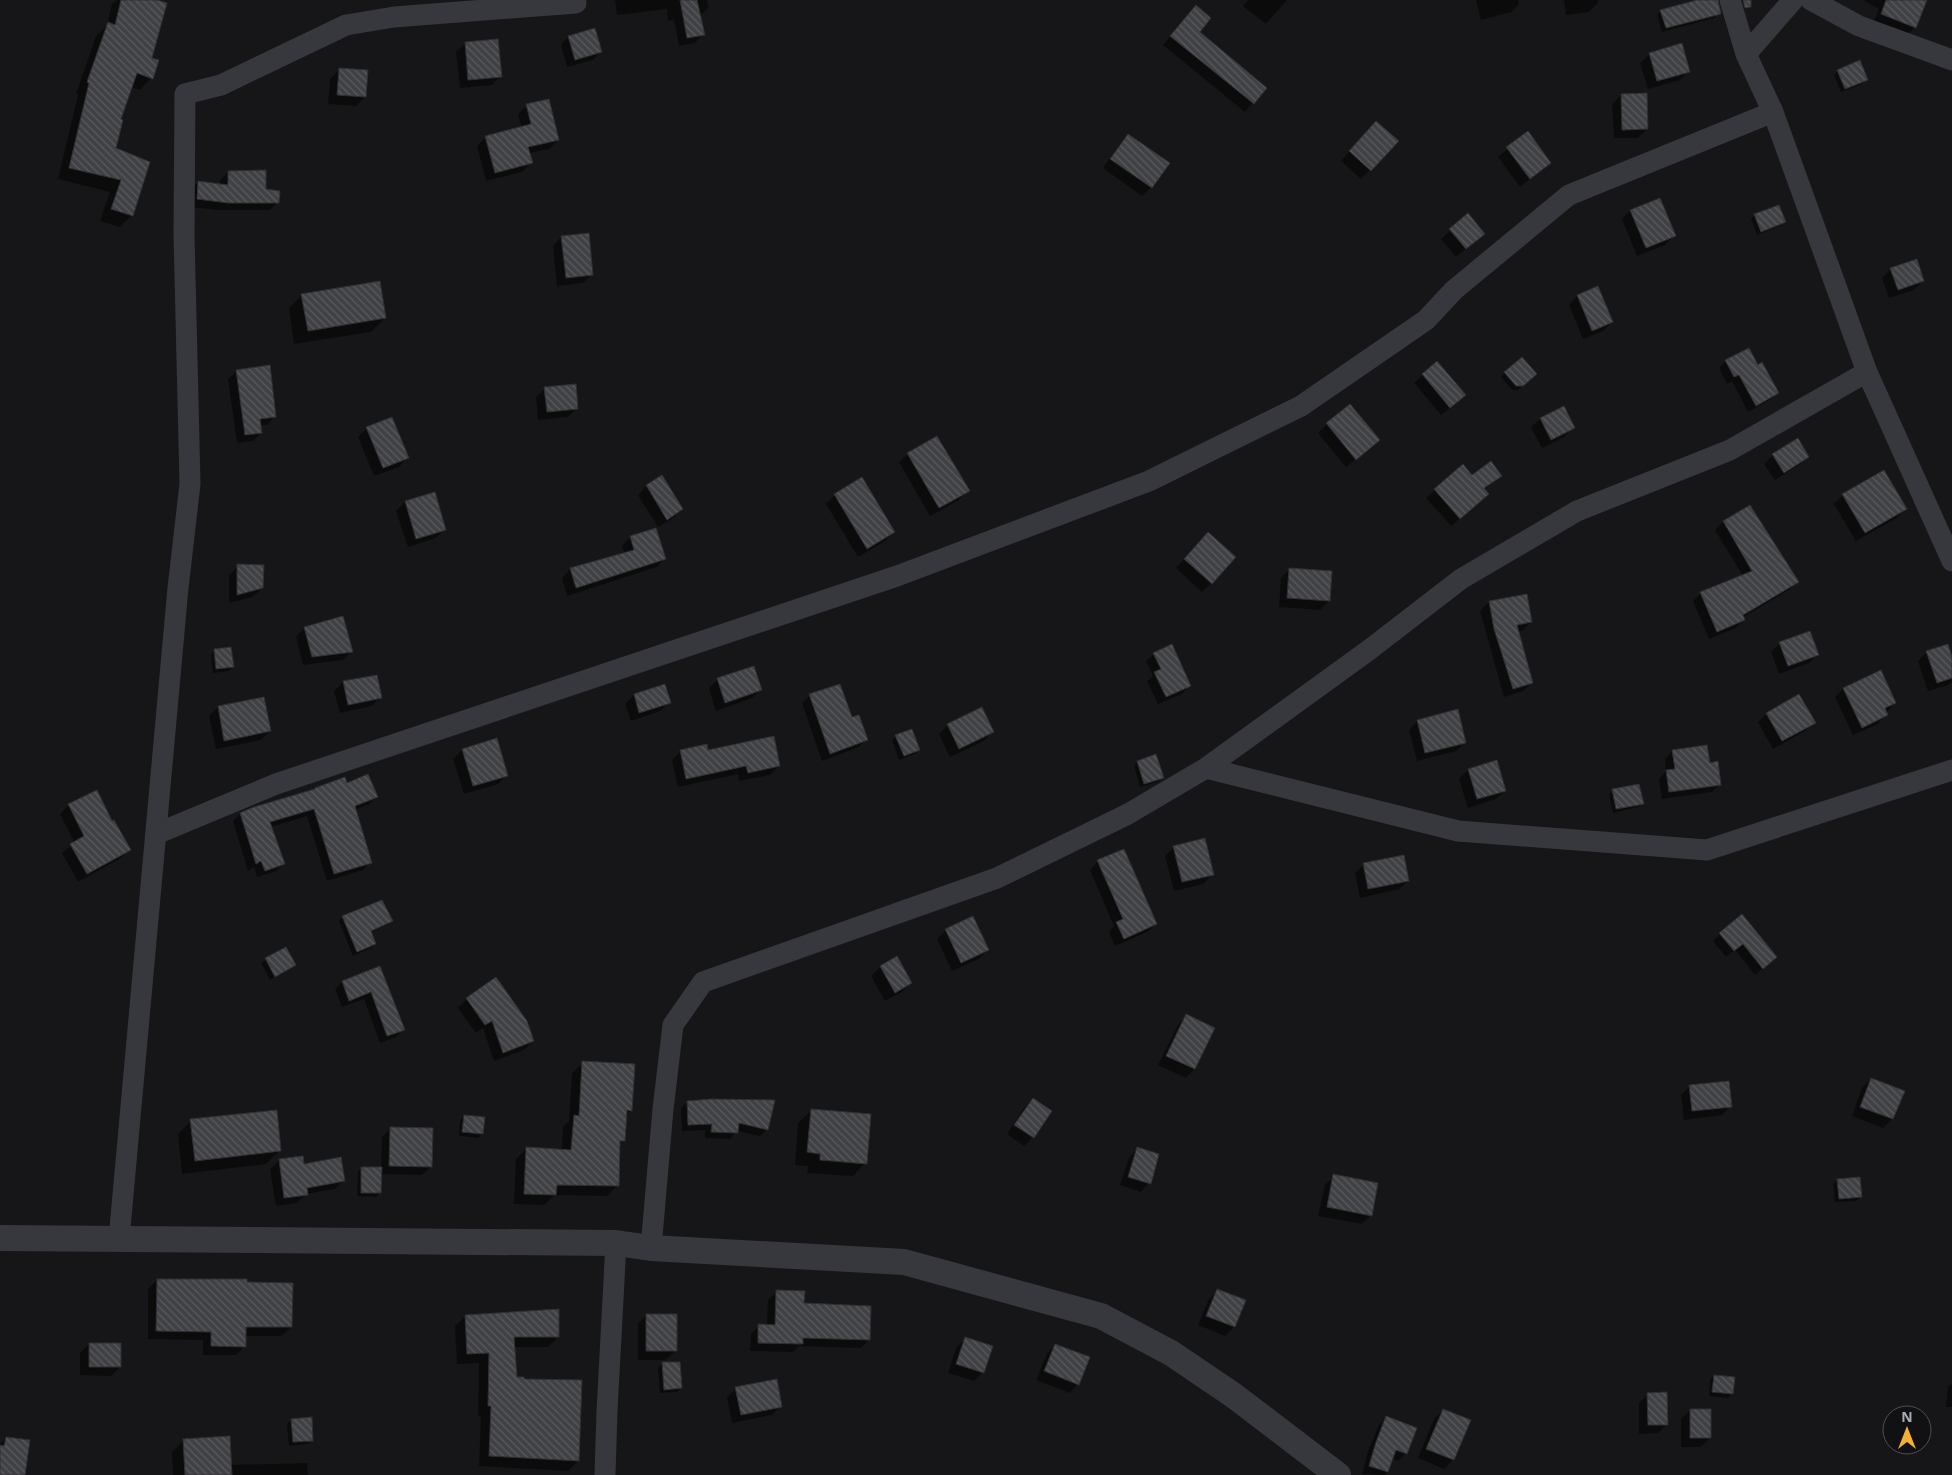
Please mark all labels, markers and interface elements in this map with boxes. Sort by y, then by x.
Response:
north arrow [1882,1405,1932,1455]
text: N [1901,1407,1913,1426]

